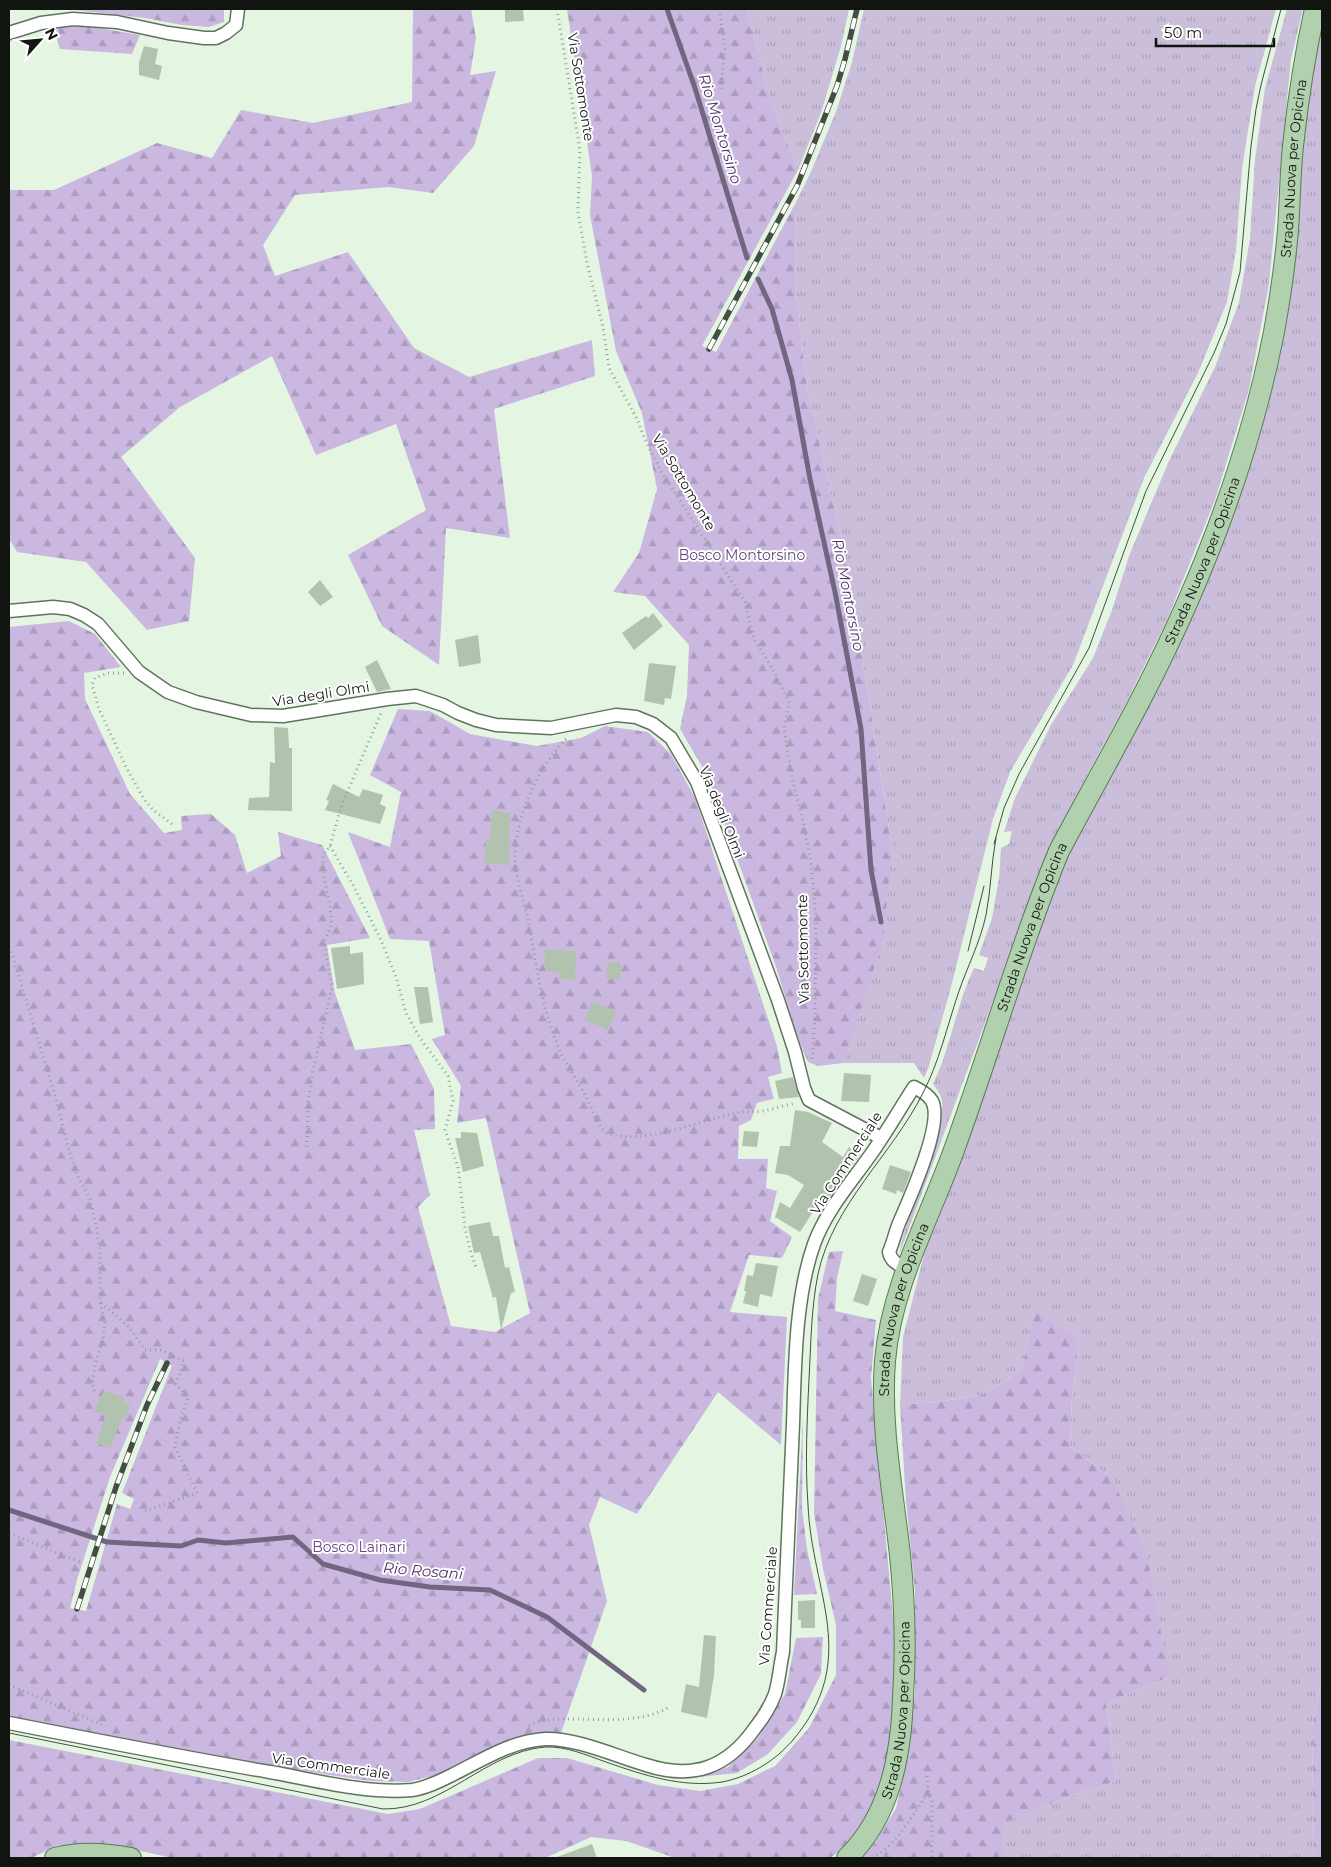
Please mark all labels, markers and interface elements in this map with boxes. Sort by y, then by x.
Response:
north arrow [15,15,65,65]
scale bar [1156,15,1274,47]
text: 50 m [1164,23,1202,42]
text: N [41,25,62,43]
street label: Via Sottomonte [564,32,598,142]
water label: Rio Montorsino [695,71,746,186]
street label: Strada Nuova per Opicina [1276,78,1311,259]
street label: Via Sottomonte [648,431,720,533]
street label: Strada Nuova per Opicina [1160,474,1244,647]
water label: Rio Montorsino [828,537,869,653]
park label: Bosco Montorsino [679,546,806,564]
street label: Via degli Olmi [271,677,371,711]
street label: Via degli Olmi [695,763,749,861]
street label: Strada Nuova per Opicina [993,839,1071,1014]
street label: Via Sottomonte [793,894,813,1004]
street label: Via Commerciale [806,1108,886,1218]
street label: Strada Nuova per Opicina [875,1220,933,1397]
park label: Bosco Lainari [312,1538,406,1556]
street label: Via Commerciale [755,1546,781,1666]
water label: Rio Rosani [382,1558,465,1584]
street label: Strada Nuova per Opicina [877,1621,914,1802]
street label: Via Commerciale [271,1749,391,1783]

